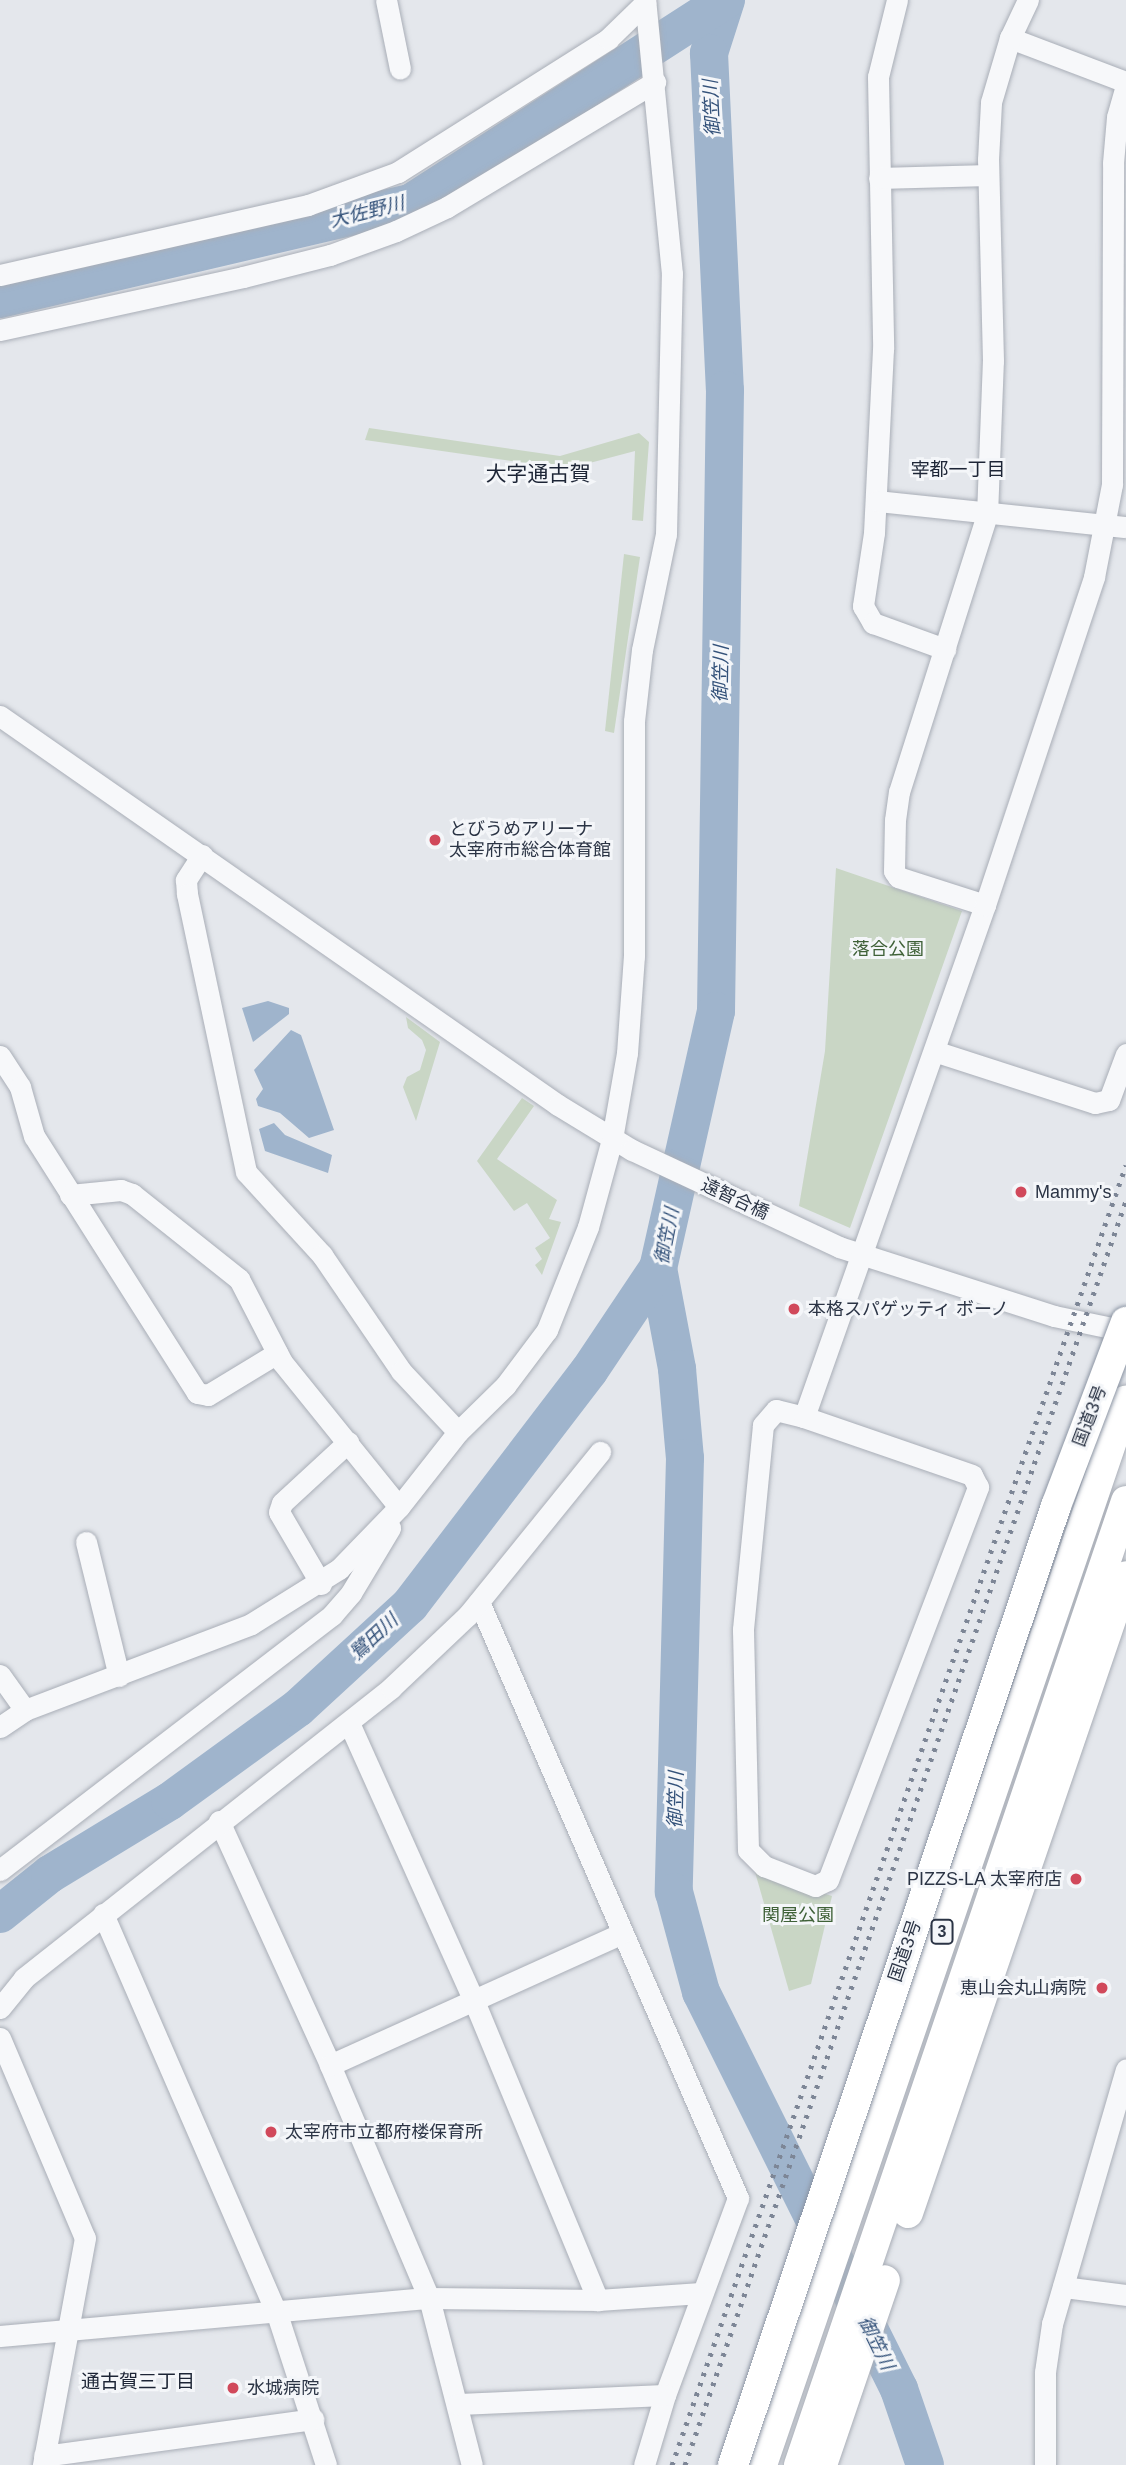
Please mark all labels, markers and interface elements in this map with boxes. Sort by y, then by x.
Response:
water label: 御笠川 [699,79,725,137]
water label: 大佐野川 [327,192,407,232]
district label: 宰都一丁目 [911,459,1005,481]
district label: 大字通古賀 [486,461,590,487]
water label: 御笠川 [709,645,733,703]
place label: とびうめアリーナ 太宰府市総合体育館 [449,819,611,862]
marker: とびうめアリーナ 太宰府市総合体育館 [427,832,443,848]
park label: 落合公園 [852,938,924,960]
street label: 遠智合橋 [698,1174,772,1224]
place label: Mammy's [1035,1181,1111,1203]
marker: Mammy's [1013,1184,1029,1200]
water label: 御笠川 [650,1206,684,1266]
place label: 本格スパゲッティ ボーノ [808,1298,1011,1320]
marker: 本格スパゲッティ ボーノ [786,1301,802,1317]
street label: 国道3号 [1068,1382,1112,1450]
water label: 鷺田川 [345,1609,403,1665]
water label: 御笠川 [664,1771,688,1829]
place label: PIZZS-LA 太宰府店 [906,1868,1062,1890]
marker: PIZZS-LA 太宰府店 [1068,1871,1084,1887]
park label: 関屋公園 [762,1904,834,1926]
street label: 国道3号 [884,1917,926,1985]
road number: 3 [930,1920,954,1944]
place label: 恵山会丸山病院 [960,1977,1086,1999]
marker: 恵山会丸山病院 [1092,1978,1112,1998]
place label: 太宰府市立都府楼保育所 [285,2121,483,2143]
marker: 太宰府市立都府楼保育所 [263,2124,279,2140]
water label: 御笠川 [853,2312,899,2374]
district label: 通古賀三丁目 [81,2371,195,2393]
place label: 水城病院 [247,2377,319,2399]
marker: 水城病院 [225,2380,241,2396]

